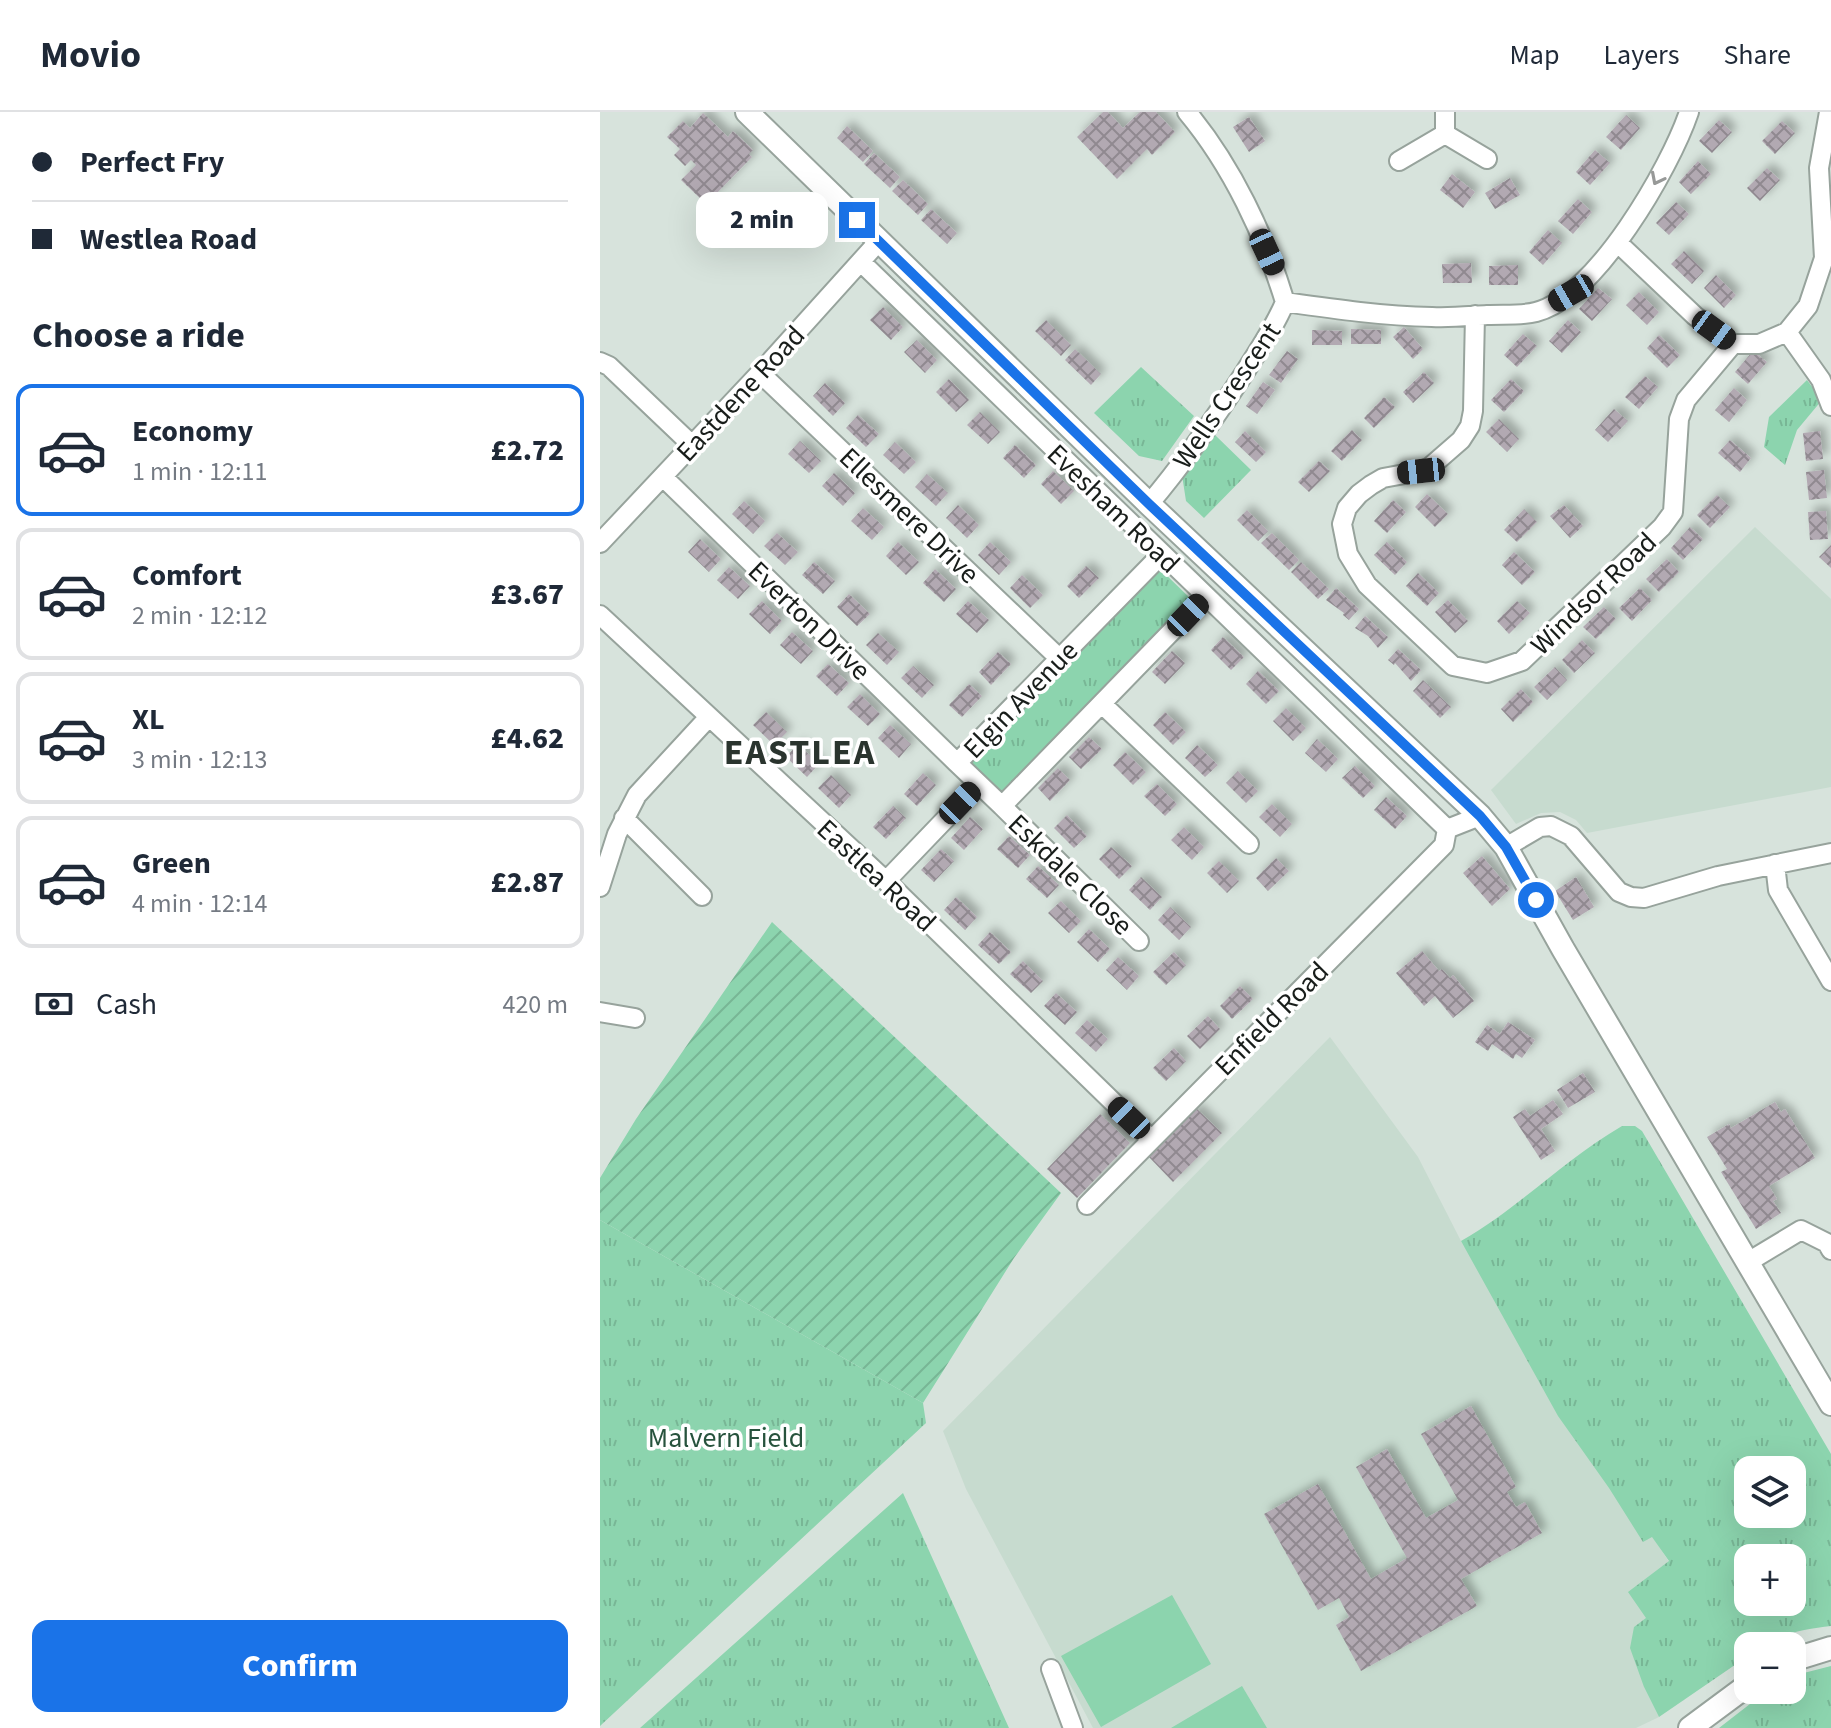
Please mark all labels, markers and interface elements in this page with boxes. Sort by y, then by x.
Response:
text: Movio [40,28,141,82]
text: Map [1509,35,1559,75]
text: Layers [1603,35,1679,75]
text: Share [1723,35,1791,75]
text: Perfect Fry [80,141,224,184]
one-way arrow [1651,171,1667,186]
callout: 2 min [697,192,829,248]
text: 2 min [730,201,794,238]
route end [839,202,875,238]
text: Westlea Road [80,218,257,261]
car [1246,225,1288,279]
car [1544,271,1598,315]
car [1688,306,1740,354]
text: Choose a ride [32,310,245,361]
street label: Wells Crescent [1163,314,1291,477]
street label: Eastdene Road [667,317,815,471]
text: Economy [132,410,253,453]
icon: car [36,414,108,486]
text: £2.72 [491,429,564,472]
street label: Evesham Road [1038,435,1189,583]
street label: Ellesmere Drive [830,438,988,593]
text: 1 min · 12:11 [132,453,267,490]
car [1396,457,1446,485]
street label: Windsor Road [1522,523,1666,664]
street label: Everton Drive [739,552,880,690]
text: Comfort [132,554,242,597]
icon: car [36,558,108,630]
text: £3.67 [491,573,564,616]
car [1163,589,1213,641]
text: 2 min · 12:12 [132,597,267,634]
street label: Elgin Avenue [954,632,1087,768]
text: XL [132,698,165,741]
icon: car [36,702,108,774]
text: £4.62 [491,717,564,760]
district label: EASTLEA [724,727,876,778]
text: 3 min · 12:13 [132,741,267,778]
car [935,777,985,829]
street label: Eskdale Close [999,805,1142,945]
street label: Eastlea Road [808,810,945,941]
text: Green [132,842,211,885]
icon: car [36,846,108,918]
text: £2.87 [491,861,564,904]
route start [1518,882,1554,918]
text: 4 min · 12:14 [132,885,267,922]
street label: Enfield Road [1205,952,1338,1085]
icon: cash [32,982,76,1026]
text: Cash [96,983,157,1026]
text: 420 m [502,986,568,1023]
car [1103,1093,1155,1143]
park label: Malvern Field [648,1418,804,1458]
map controls [1734,1456,1806,1704]
button: layers [1734,1456,1806,1528]
button: + [1734,1544,1806,1616]
button: Confirm [32,1620,568,1712]
button: − [1734,1632,1806,1704]

